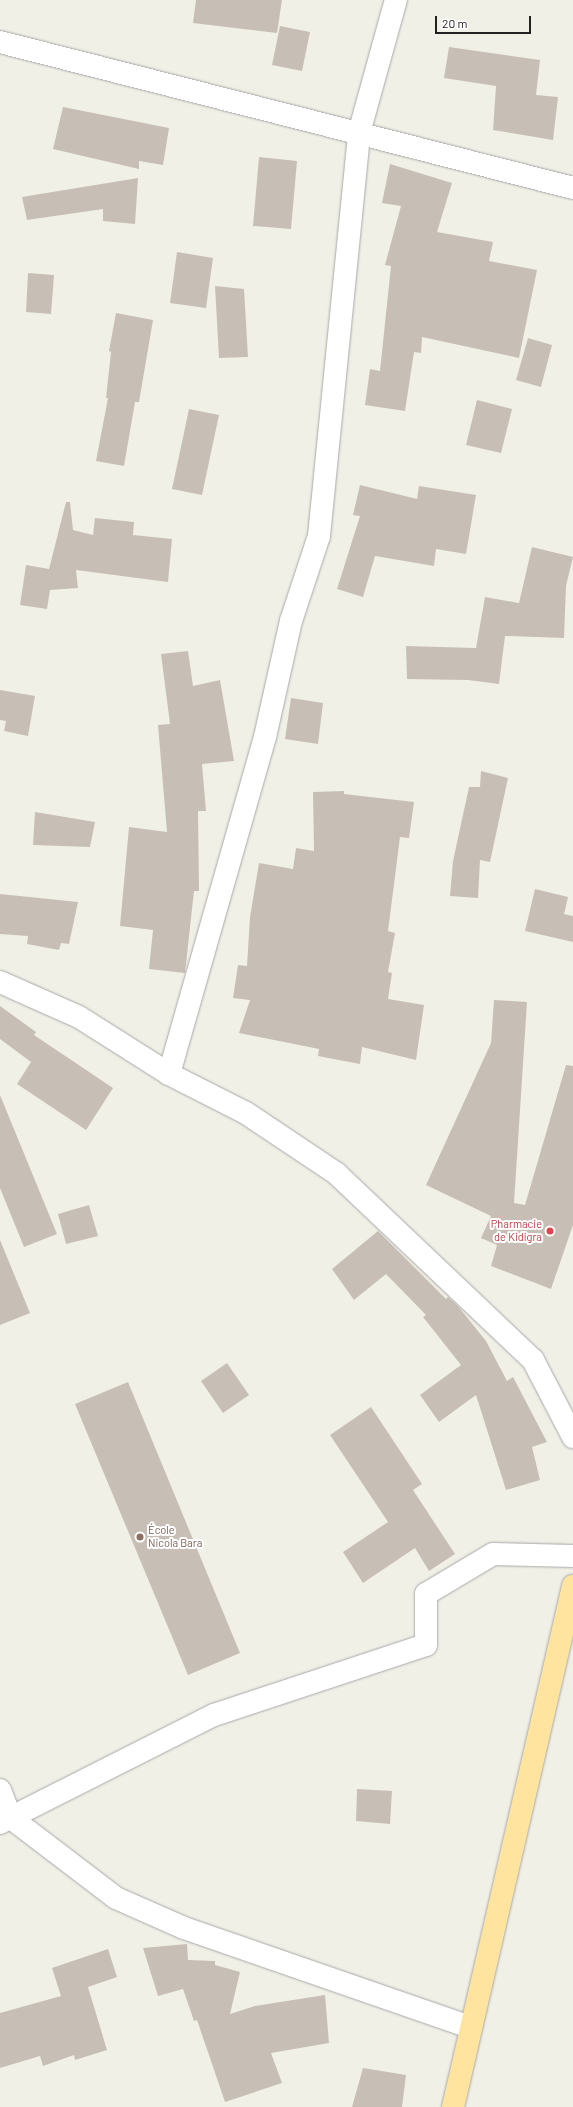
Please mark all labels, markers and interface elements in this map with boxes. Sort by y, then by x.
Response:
scale bar [437,8,533,34]
text: 20 m [442,16,468,30]
place label: Pharmacie de Kidigra [491,1218,542,1244]
marker: Pharmacie de Kidigra [545,1226,555,1236]
place label: École Nicola Bara [148,1524,202,1550]
marker: École Nicola Bara [135,1532,145,1542]

